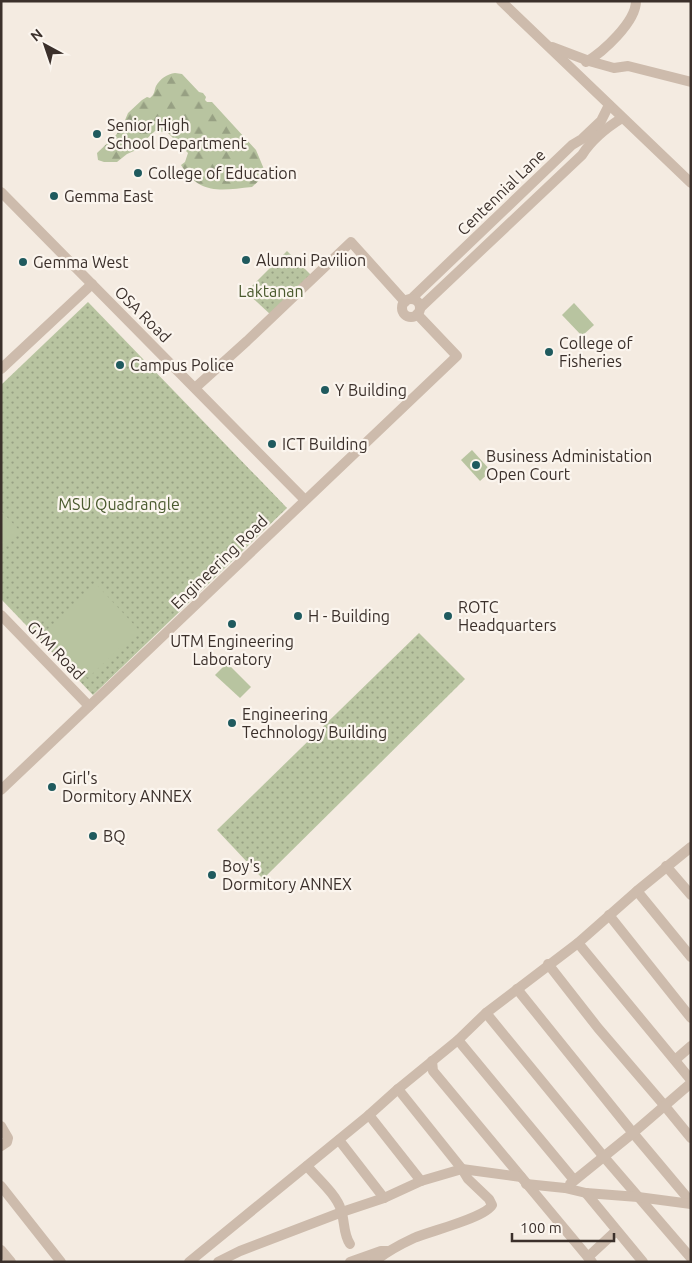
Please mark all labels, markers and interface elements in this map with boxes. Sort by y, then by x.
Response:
north arrow [20,20,70,70]
text: N [27,26,46,45]
place label: Senior High School Department [107,116,247,152]
marker: Senior High School Department [91,128,103,140]
street label: Centennial Lane [453,145,549,239]
place label: College of Education [148,164,297,182]
marker: College of Education [132,167,144,179]
place label: Gemma East [64,187,154,205]
marker: Gemma East [48,190,60,202]
place label: Alumni Pavilion [256,251,366,269]
place label: Gemma West [33,253,129,271]
marker: Alumni Pavilion [240,254,252,266]
marker: Gemma West [17,256,29,268]
street label: OSA Road [111,282,175,346]
park label: Laktanan [238,282,304,300]
place label: College of Fisheries [559,334,633,370]
marker: College of Fisheries [543,346,555,358]
place label: Campus Police [130,356,234,374]
marker: Campus Police [114,359,126,371]
place label: Y Building [335,381,407,399]
marker: Y Building [319,384,331,396]
place label: ICT Building [282,435,368,453]
marker: ICT Building [266,438,278,450]
place label: Business Administation Open Court [486,447,652,483]
marker: Business Administation Open Court [470,459,482,471]
park label: MSU Quadrangle [58,495,180,513]
street label: Engineering Road [167,511,271,613]
place label: ROTC Headquarters [458,598,557,634]
place label: H - Building [308,607,390,625]
marker: H - Building [292,610,304,622]
marker: ROTC Headquarters [442,610,454,622]
street label: GYM Road [24,617,88,683]
marker: UTM Engineering Laboratory [226,618,238,630]
place label: UTM Engineering Laboratory [170,632,294,668]
place label: Engineering Technology Building [242,705,387,741]
marker: Engineering Technology Building [226,717,238,729]
place label: Girl's Dormitory ANNEX [62,769,192,805]
marker: Girl's Dormitory ANNEX [46,781,58,793]
place label: BQ [103,827,126,845]
marker: BQ [87,830,99,842]
place label: Boy's Dormitory ANNEX [222,857,352,893]
marker: Boy's Dormitory ANNEX [206,869,218,881]
scale bar [512,1210,614,1242]
text: 100 m [520,1219,562,1236]

